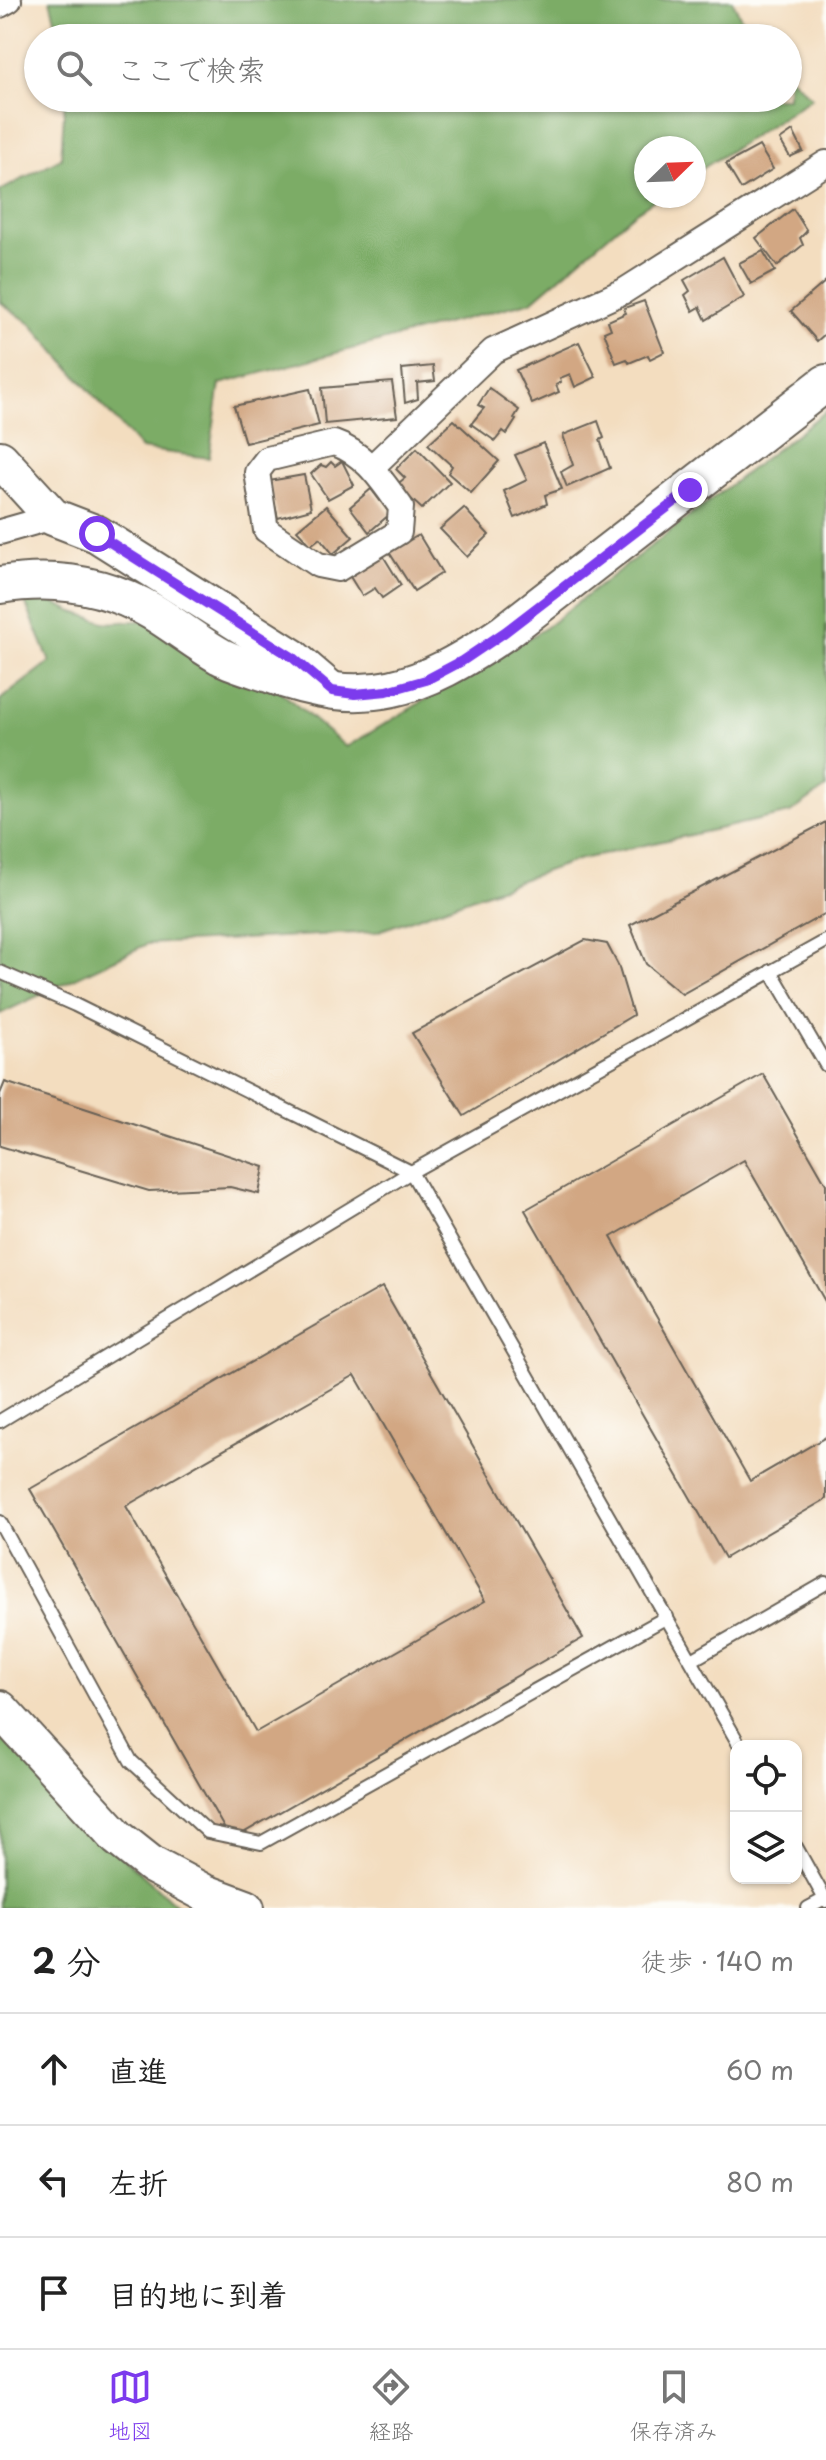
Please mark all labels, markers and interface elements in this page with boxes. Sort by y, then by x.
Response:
search box [24,24,802,112]
icon: search [52,46,96,90]
text: ここで検索 [116,46,266,91]
north arrow [634,136,706,208]
route end [672,472,708,508]
route start [79,516,115,552]
map controls [730,1740,802,1884]
button: locate [730,1740,802,1812]
button: layers [730,1812,802,1884]
text: 2 分 [32,1934,101,1986]
text: 徒歩 · 140 m [641,1941,794,1980]
icon: ahead [32,2047,76,2091]
text: 直進 [108,2047,168,2092]
text: 60 m [726,2050,794,2089]
icon: left [32,2159,76,2203]
text: 左折 [108,2159,168,2204]
text: 80 m [726,2162,794,2201]
icon: arrive [32,2271,76,2315]
text: 目的地に到着 [108,2271,288,2316]
tab: 地図 [108,2365,152,2446]
tab: 経路 [369,2365,413,2446]
tab: 保存済み [630,2365,718,2446]

